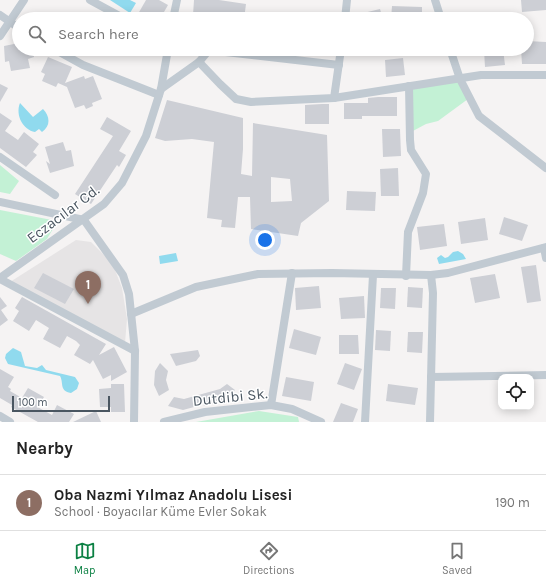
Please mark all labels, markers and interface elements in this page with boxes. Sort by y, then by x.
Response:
search box [12,12,534,56]
icon: search [26,23,48,45]
text: Search here [58,25,139,43]
street label: Eczacılar Cd. [23,181,103,247]
your location [255,230,275,250]
pin: 1 [75,271,101,304]
map controls [498,374,534,410]
button: locate [498,374,534,410]
street label: Dutdibi Sk. [192,384,269,410]
scale bar [12,394,110,413]
text: 100 m [18,396,48,409]
text: Nearby [16,438,73,458]
text: Oba Nazmi Yılmaz Anadolu Lisesi [54,486,292,504]
text: 1 [27,495,31,510]
text: 190 m [495,495,530,510]
text: School · Boyacılar Küme Evler Sokak [54,504,267,519]
tab: Map [74,540,96,577]
tab: Directions [243,540,295,577]
tab: Saved [442,540,472,577]

